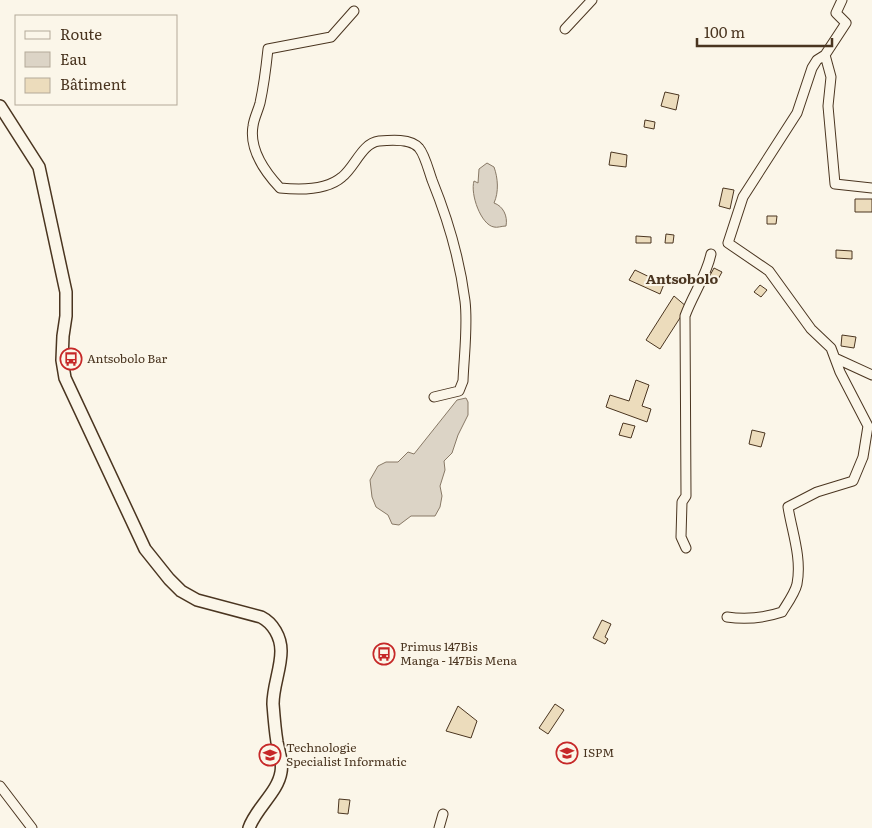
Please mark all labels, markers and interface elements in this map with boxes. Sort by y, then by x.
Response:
legend [15,15,178,105]
scale bar [697,15,832,47]
text: 100 m [704,20,745,43]
text: Route [60,22,102,45]
text: Eau [60,47,87,70]
text: Bâtiment [60,72,126,95]
district label: Antsobolo [646,268,719,288]
bus stop icon: Antsobolo Bar [59,347,83,371]
place label: Antsobolo Bar [87,349,168,367]
place label: Primus 147Bis Manga - 147Bis Mena [400,637,517,669]
bus stop icon: Primus 147Bis Manga - 147Bis Mena [372,642,396,666]
place label: Technologie Specialist Informatic [286,738,406,770]
school or university icon: ISPM [555,741,579,765]
school or university icon: Technologie Specialist Informatic [258,743,282,767]
place label: ISPM [583,743,614,761]

